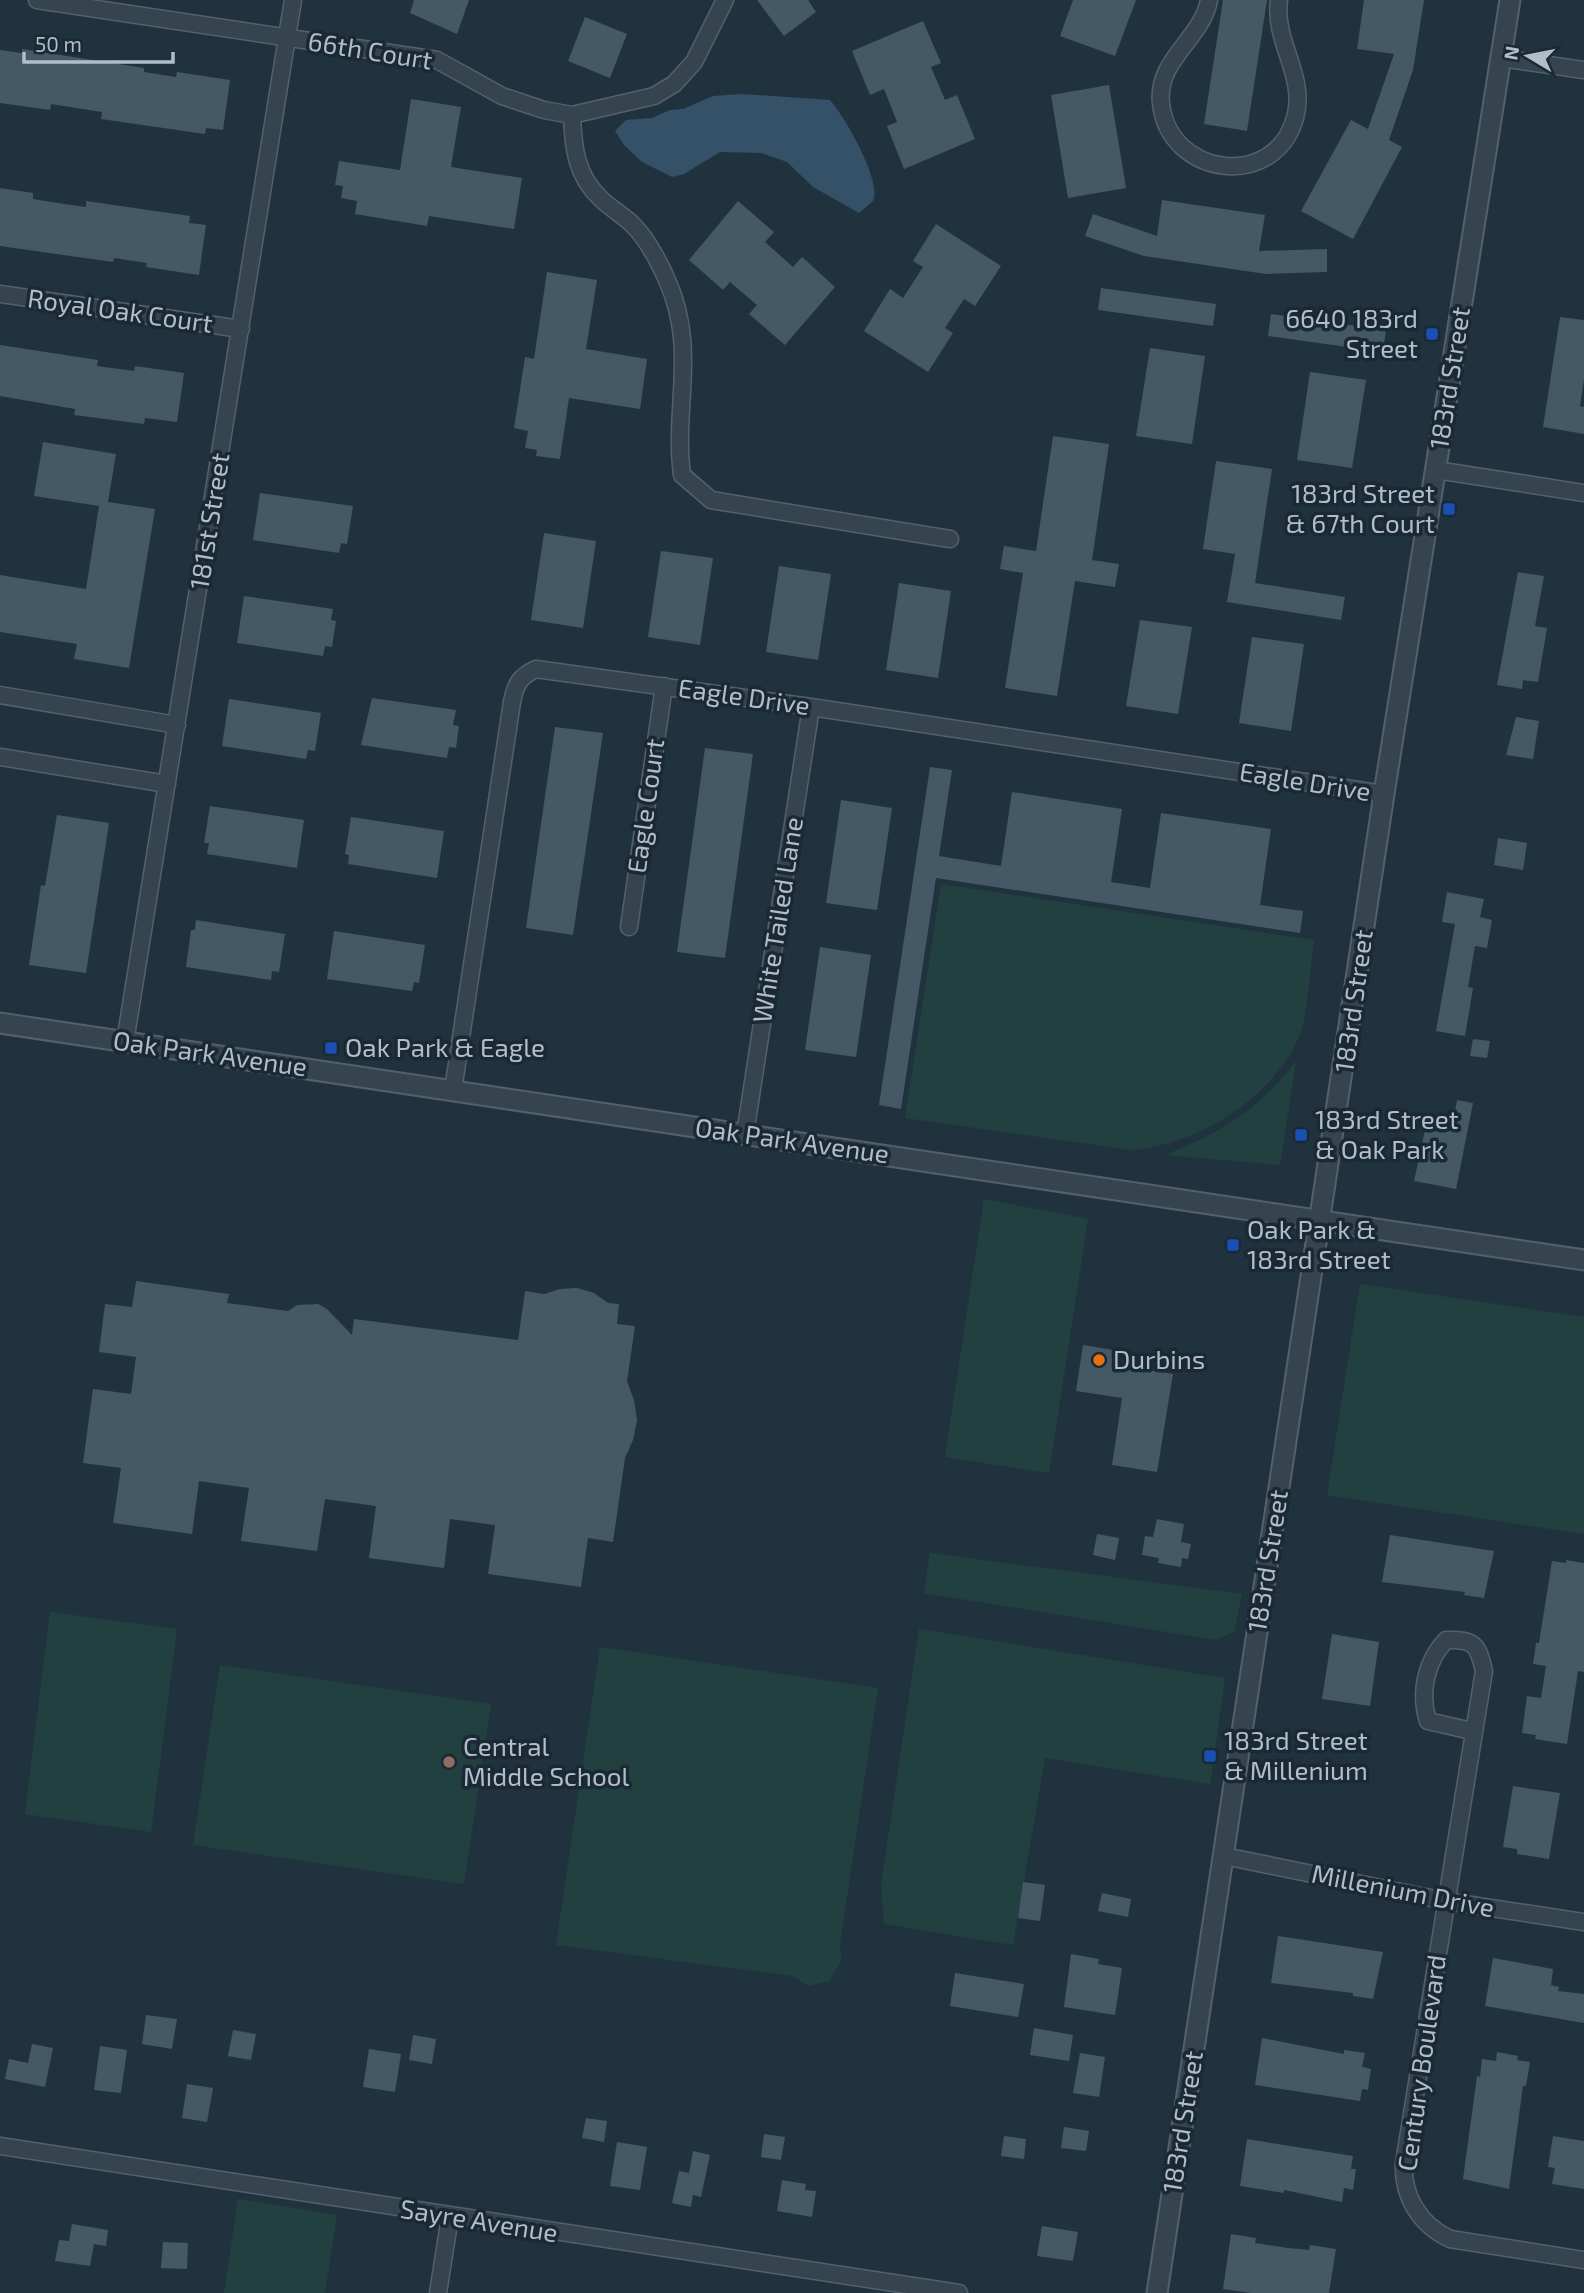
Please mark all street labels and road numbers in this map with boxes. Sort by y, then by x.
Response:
street label: 66th Court [306,24,435,75]
street label: Royal Oak Court [26,281,215,338]
street label: 183rd Street [1422,304,1475,451]
street label: 181st Street [182,450,235,591]
street label: Eagle Drive [676,671,812,720]
street label: Eagle Court [620,736,669,875]
street label: Eagle Drive [1237,755,1373,806]
street label: White Tailed Lane [745,815,808,1025]
street label: 183rd Street [1327,927,1378,1074]
street label: Oak Park Avenue [111,1024,309,1081]
street label: Oak Park Avenue [693,1111,891,1168]
street label: 183rd Street [1240,1487,1293,1634]
street label: Millenium Drive [1309,1857,1497,1922]
street label: Century Boulevard [1390,1953,1451,2173]
street label: 183rd Street [1155,2048,1208,2195]
street label: Sayre Avenue [398,2192,560,2247]

